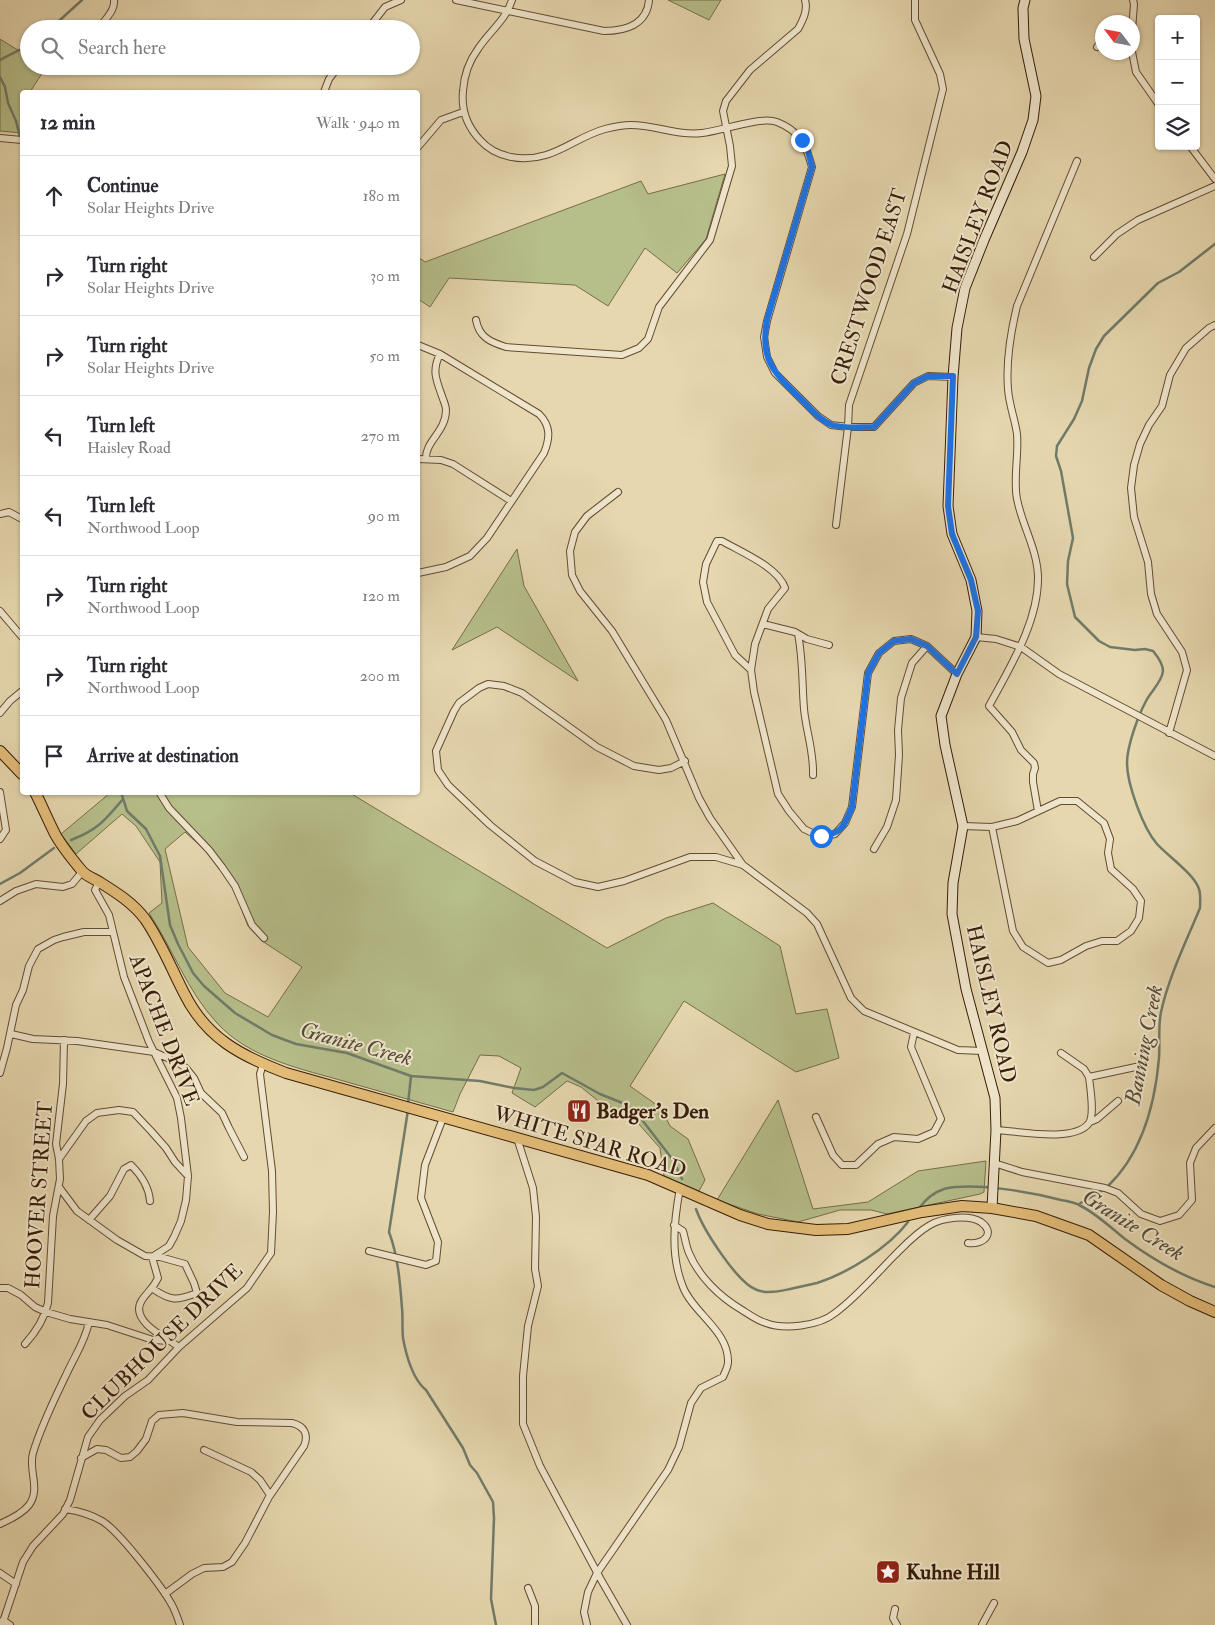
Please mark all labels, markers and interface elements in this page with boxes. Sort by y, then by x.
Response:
north arrow [1095,15,1140,60]
map controls [1155,15,1200,150]
button: + [1155,15,1200,60]
search box [20,20,420,75]
icon: search [38,34,66,62]
text: Search here [78,36,166,60]
button: − [1155,60,1200,105]
button: layers [1155,105,1200,150]
text: 12 min [40,109,95,136]
text: Walk · 940 m [316,113,400,133]
route end [791,129,814,152]
street label: HAISLEY ROAD [936,137,1020,297]
text: Continue [87,174,158,198]
icon: ahead [40,182,68,210]
street label: CRESTWOOD EAST [824,185,914,389]
text: 180 m [363,186,400,206]
text: Solar Heights Drive [87,198,214,218]
text: Turn right [87,254,167,278]
icon: right [40,262,68,290]
text: 30 m [370,266,400,286]
text: Solar Heights Drive [87,278,214,298]
text: Turn right [87,334,167,358]
icon: right [40,342,68,370]
text: 50 m [369,346,400,366]
text: Solar Heights Drive [87,358,214,378]
text: Turn left [87,414,155,438]
icon: left [40,422,68,450]
text: 270 m [361,426,400,446]
text: Haisley Road [87,438,171,458]
text: Turn left [87,494,155,518]
icon: left [40,502,68,530]
text: 90 m [368,506,400,526]
text: Northwood Loop [87,518,200,538]
text: Turn right [87,574,167,598]
icon: right [40,582,68,610]
text: 120 m [362,586,400,606]
text: Northwood Loop [87,598,200,618]
text: Turn right [87,654,167,678]
icon: right [40,662,68,690]
text: 200 m [360,666,400,686]
text: Northwood Loop [87,678,200,698]
icon: arrive [40,742,68,770]
text: Arrive at destination [87,744,239,768]
route start [810,825,833,848]
street label: HAISLEY ROAD [960,922,1022,1086]
street label: APACHE DRIVE [122,949,205,1110]
water label: Banning Creek [1118,983,1169,1108]
water label: Granite Creek [297,1016,415,1072]
restaurant icon: Badger's Den [566,1098,592,1124]
place label: Badger's Den [596,1098,709,1125]
street label: HOOVER STREET [19,1100,59,1290]
street label: WHITE SPAR ROAD [489,1100,690,1184]
water label: Granite Creek [1077,1183,1189,1267]
street label: CLUBHOUSE DRIVE [75,1258,249,1426]
place icon: Kuhne Hill [875,1559,901,1585]
place label: Kuhne Hill [906,1559,1000,1586]

